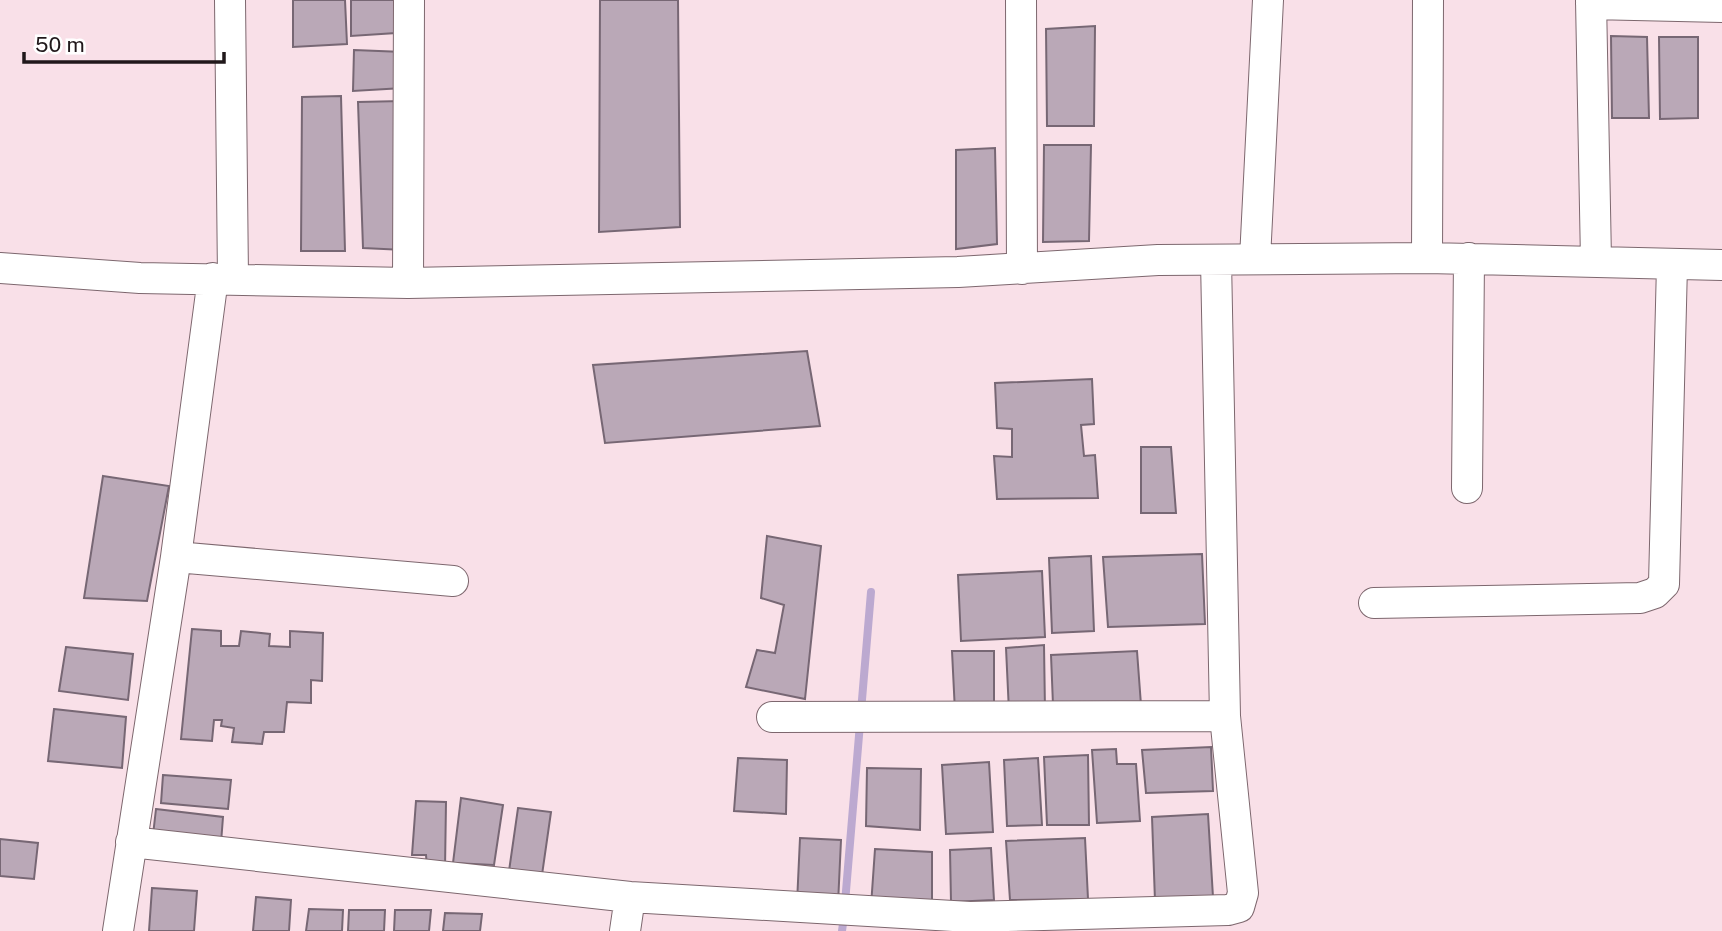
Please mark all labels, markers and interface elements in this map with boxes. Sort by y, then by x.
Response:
scale bar [24,21,224,65]
text: 50 m [35,32,85,57]

